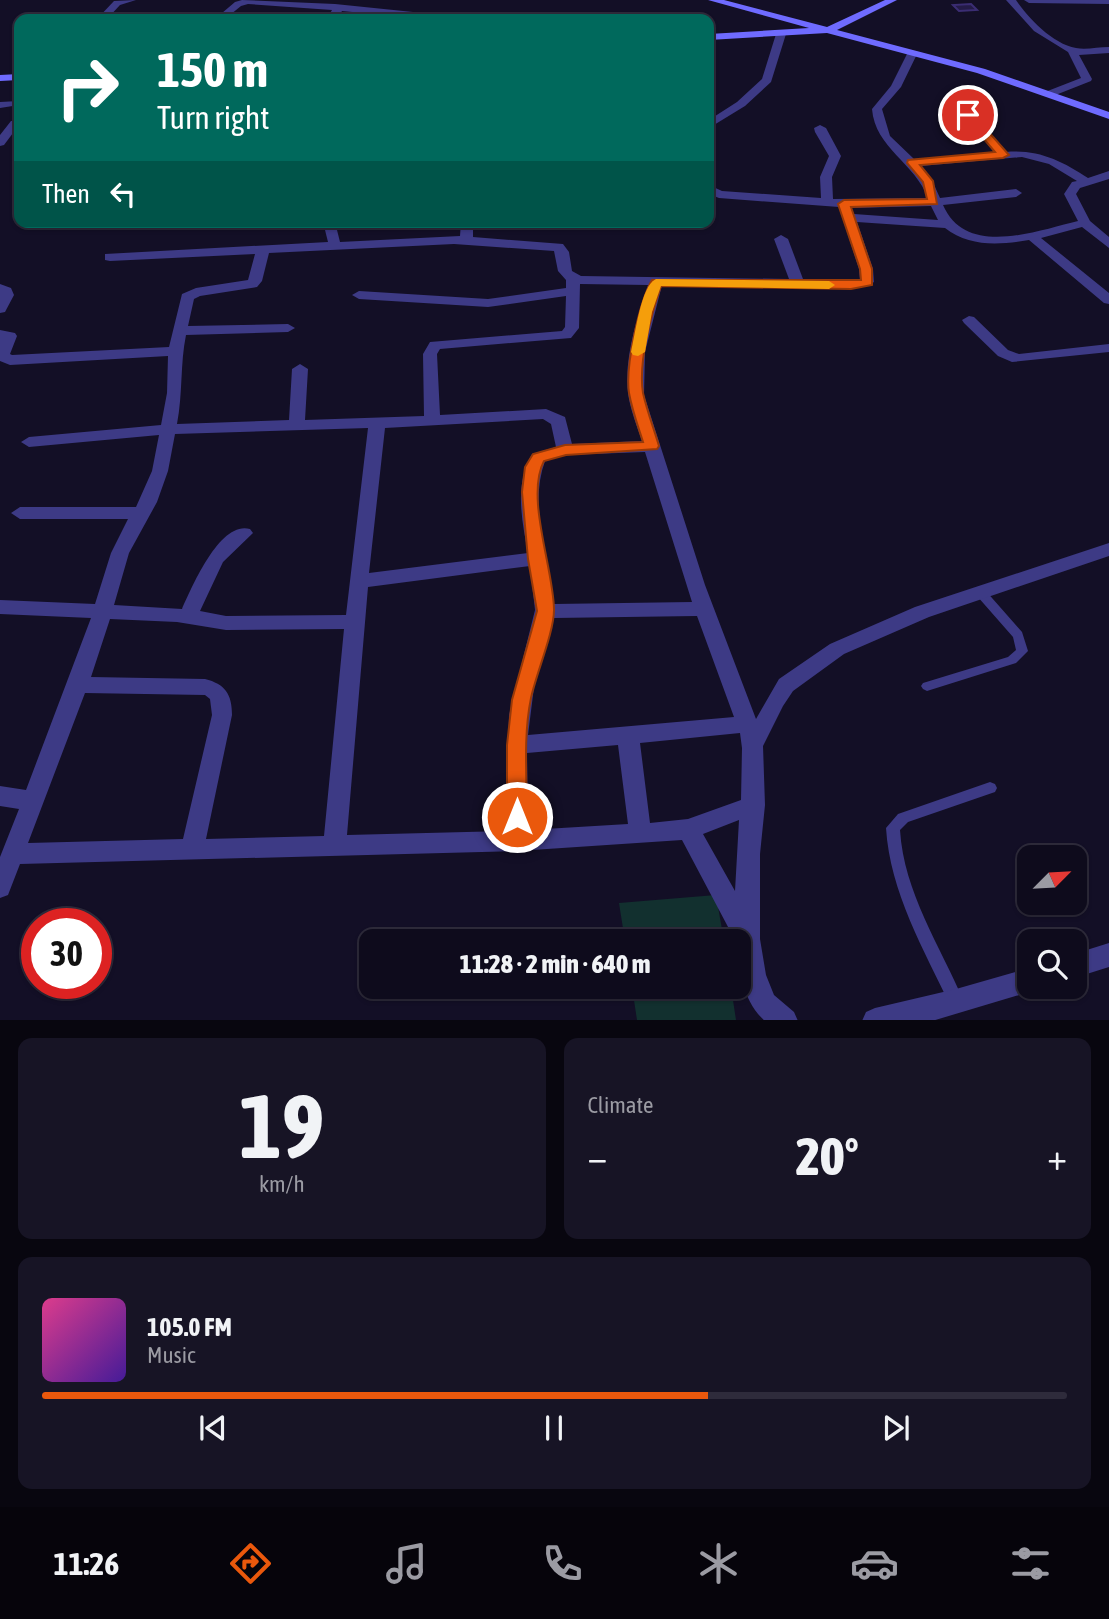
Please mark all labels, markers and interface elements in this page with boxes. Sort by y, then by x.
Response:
text: 150 m [157,41,268,97]
icon: right [42,42,133,133]
pin [938,85,998,145]
icon: arrive [949,96,987,134]
text: Turn right [157,99,270,136]
icon: left [104,175,142,213]
text: Then [42,179,90,209]
position arrow [480,780,554,854]
north arrow [1017,845,1087,915]
map controls [1017,845,1087,999]
speed limit sign: 30 [21,908,112,999]
button: search [1017,929,1087,999]
text: 11:28 · 2 min · 640 m [460,949,650,979]
text: 19 [239,1073,325,1177]
text: Climate [588,1092,653,1118]
text: 20° [796,1126,859,1186]
text: − [588,1135,607,1178]
text: + [1047,1135,1067,1178]
text: km/h [259,1171,305,1197]
text: 105.0 FM [147,1312,232,1342]
text: Music [147,1342,195,1368]
icon: previous [194,1409,232,1447]
icon: pause [535,1409,573,1447]
icon: next [877,1409,915,1447]
icon: directions [226,1539,275,1588]
icon: music [382,1539,431,1588]
icon: phone [538,1539,587,1588]
icon: climate [694,1539,743,1588]
icon: car [850,1539,899,1588]
icon: filters [1006,1539,1055,1588]
text: 11:26 [54,1545,119,1582]

